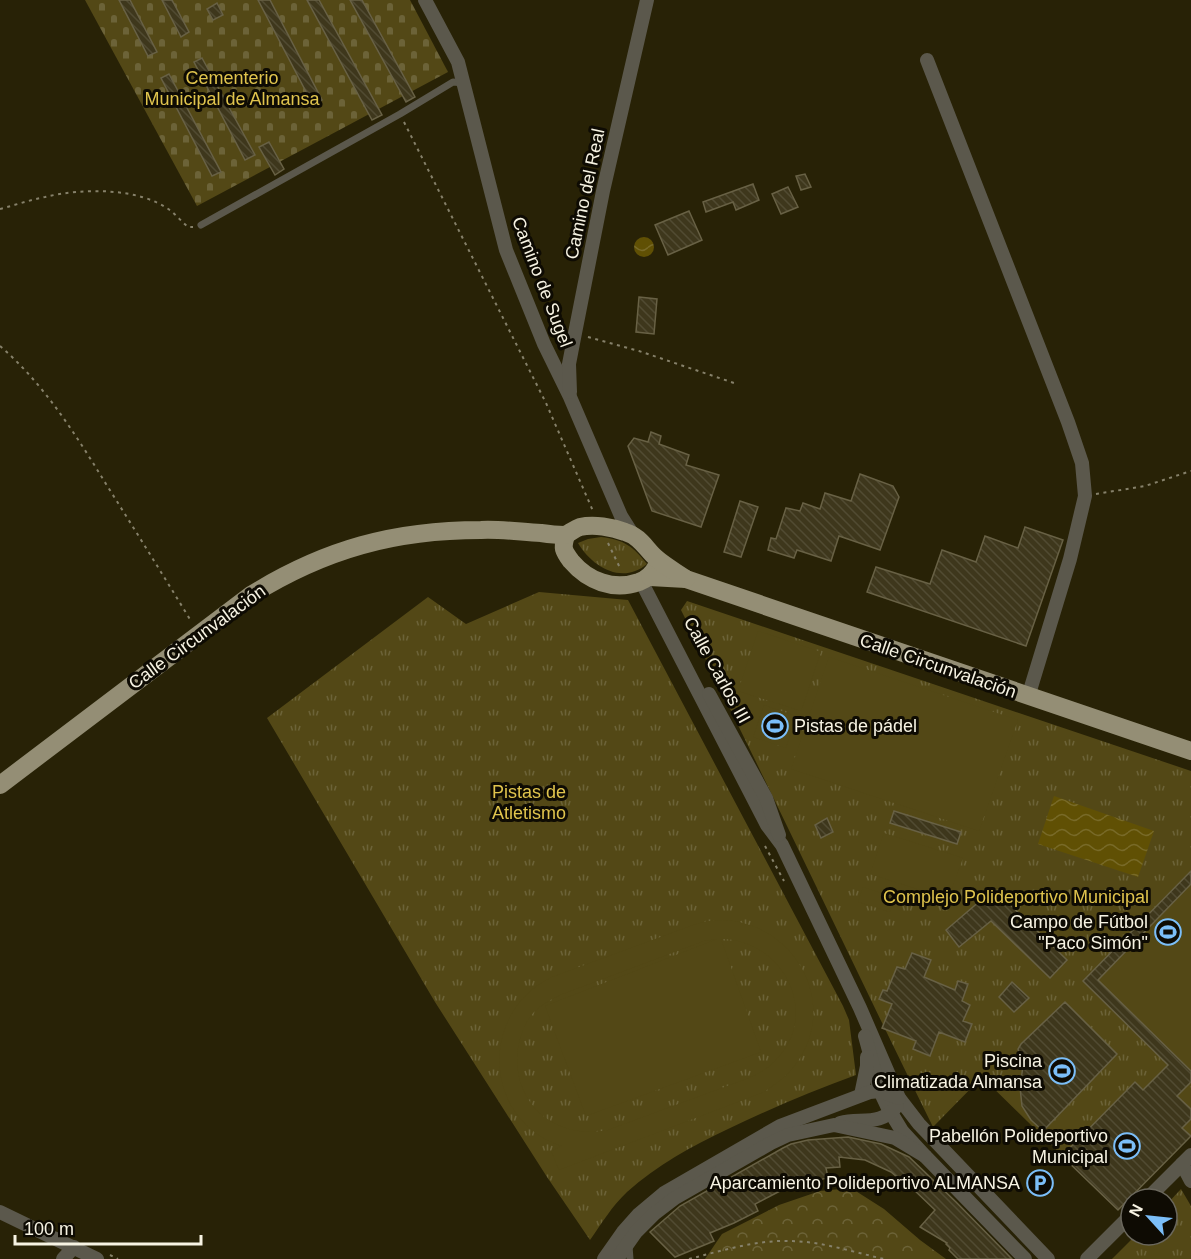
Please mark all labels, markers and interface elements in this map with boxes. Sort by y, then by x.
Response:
park label: Cementerio Municipal de Almansa [144,68,321,109]
street label: Camino del Real [561,127,609,261]
street label: Camino de Sugel [508,214,576,350]
street label: Calle Circunvalación [125,581,269,693]
street label: Calle Carlos III [680,614,754,726]
street label: Calle Circunvalación [857,630,1019,702]
sports icon: Pistas de pádel [760,711,790,741]
place label: Pistas de pádel [794,716,917,736]
park label: Pistas de Atletismo [492,782,566,823]
park label: Complejo Polideportivo Municipal [883,887,1149,907]
place label: Campo de Fútbol "Paco Simón" [1010,912,1148,953]
sports icon: Campo de Fútbol "Paco Simón" [1153,917,1183,947]
place label: Piscina Climatizada Almansa [874,1051,1043,1092]
sports icon: Piscina Climatizada Almansa [1047,1056,1077,1086]
place label: Pabellón Polideportivo Municipal [929,1126,1108,1167]
sports icon: Pabellón Polideportivo Municipal [1112,1131,1142,1161]
parking icon: Aparcamiento Polideportivo ALMANSA [1025,1168,1055,1198]
place label: Aparcamiento Polideportivo ALMANSA [710,1173,1020,1193]
north arrow [1119,1187,1179,1247]
text: N [1126,1201,1146,1219]
scale bar [15,1208,201,1246]
text: 100 m [24,1219,74,1239]

